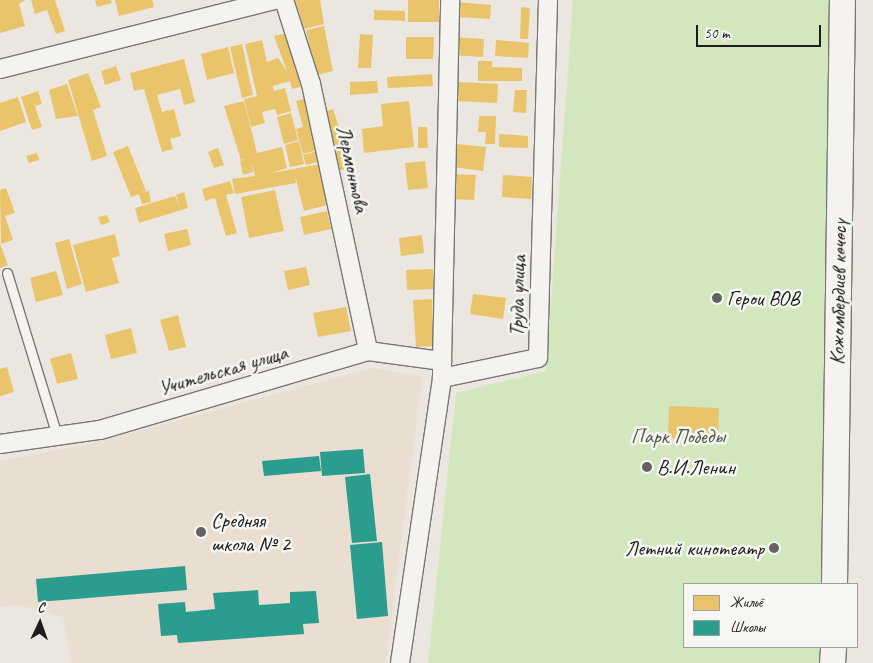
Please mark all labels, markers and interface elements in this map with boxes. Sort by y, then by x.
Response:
scale bar [698,15,823,47]
text: 50 m [704,24,730,43]
street label: Лермонтова [331,123,375,215]
street label: Кожомбердиев көчөсү [824,219,852,365]
street label: Труда улица [503,254,531,338]
place label: Герои ВОВ [727,285,799,311]
marker: Герои ВОВ [711,292,723,304]
street label: Учительская улица [155,339,291,401]
park label: Парк Победы [631,423,725,449]
place label: В.И.Ленин [657,454,735,480]
marker: В.И.Ленин [641,461,653,473]
place label: Средняя школа № 2 [211,507,290,557]
marker: Средняя школа № 2 [195,526,207,538]
place label: Летний кинотеатр [625,535,764,561]
marker: Летний кинотеатр [768,542,780,554]
legend [683,583,858,648]
text: Жильё [730,593,763,612]
north arrow [15,598,65,648]
text: С [37,599,45,616]
text: Школы [730,618,765,637]

